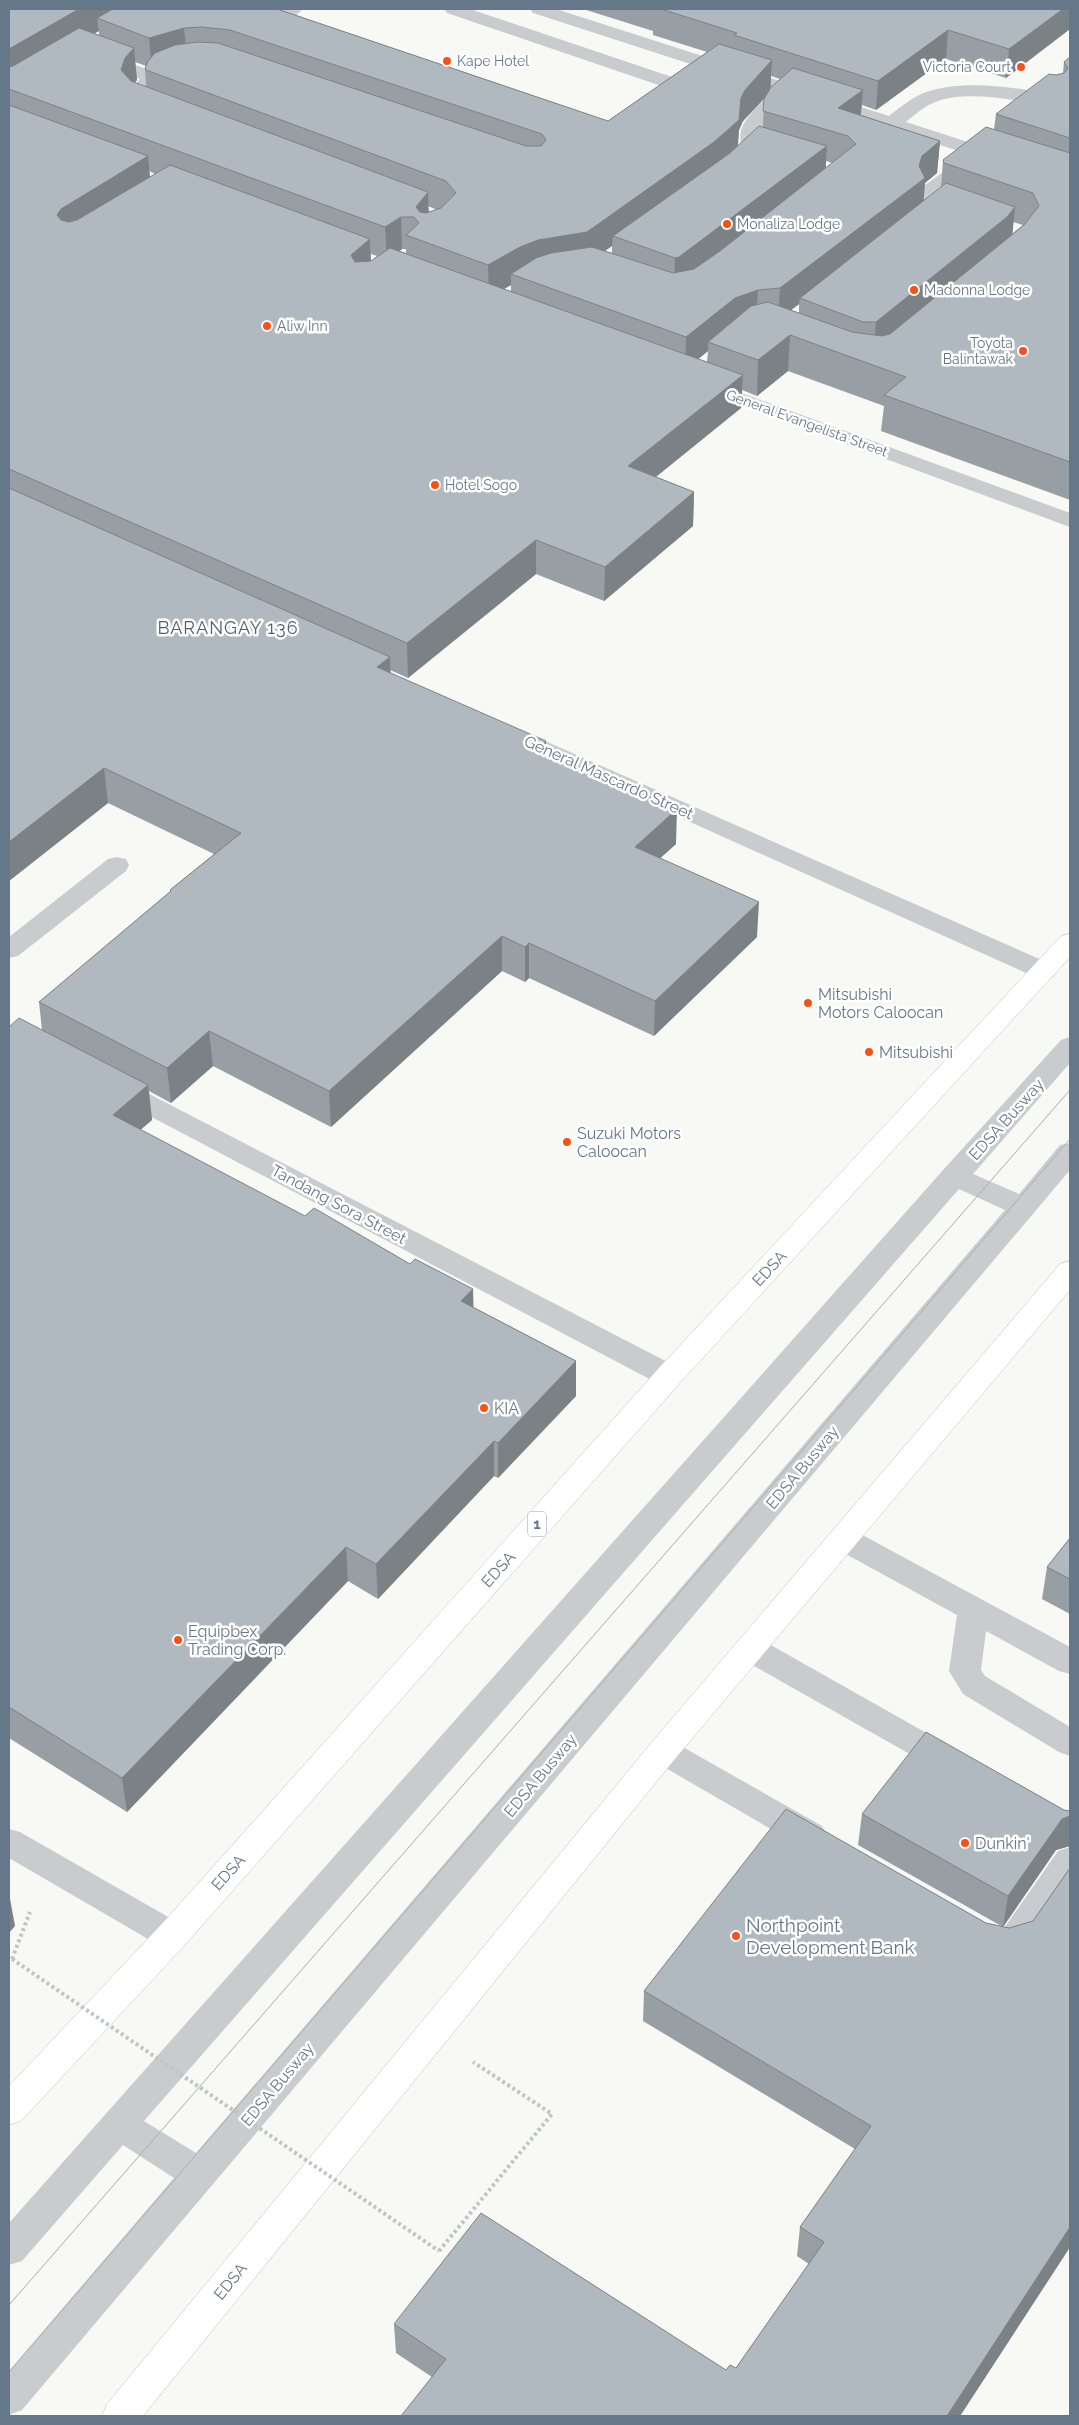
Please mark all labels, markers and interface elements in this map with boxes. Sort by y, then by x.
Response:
place label: Kape Hotel [457,53,529,69]
marker: Kape Hotel [441,55,453,67]
place label: Victoria Court [923,59,1011,75]
marker: Victoria Court [1015,61,1027,73]
place label: Monaliza Lodge [737,216,840,232]
marker: Monaliza Lodge [721,218,733,230]
place label: Madonna Lodge [924,282,1030,298]
marker: Madonna Lodge [908,284,920,296]
place label: Aliw Inn [277,318,328,334]
marker: Aliw Inn [261,320,273,332]
place label: Toyota Balintawak [943,335,1014,367]
marker: Toyota Balintawak [1017,345,1029,357]
street label: General Evangelista Street [724,386,890,460]
place label: Hotel Sogo [445,477,517,493]
marker: Hotel Sogo [429,479,441,491]
district label: BARANGAY 136 [157,617,299,638]
street label: General Mascardo Street [521,732,697,824]
place label: Mitsubishi Motors Caloocan [818,985,943,1022]
marker: Mitsubishi Motors Caloocan [802,997,814,1009]
place label: Mitsubishi [879,1043,953,1062]
marker: Mitsubishi [863,1046,875,1058]
street label: EDSA Busway [965,1075,1048,1164]
place label: Suzuki Motors Caloocan [577,1124,681,1161]
marker: Suzuki Motors Caloocan [561,1136,573,1148]
street label: Tandang Sora Street [268,1161,410,1248]
street label: EDSA [748,1247,791,1290]
place label: KIA [494,1399,519,1418]
marker: KIA [478,1402,490,1414]
street label: EDSA Busway [762,1422,843,1513]
road number: 1 [528,1512,546,1536]
street label: EDSA [477,1547,519,1591]
place label: Equipbex Trading Corp. [188,1622,286,1659]
marker: Equipbex Trading Corp. [172,1634,184,1646]
street label: EDSA Busway [500,1730,581,1821]
place label: Dunkin' [975,1834,1030,1853]
marker: Dunkin' [959,1837,971,1849]
street label: EDSA [207,1850,249,1894]
place label: Northpoint Development Bank [746,1914,915,1958]
marker: Northpoint Development Bank [730,1930,742,1942]
street label: EDSA Busway [237,2039,318,2130]
street label: EDSA [210,2259,251,2303]

